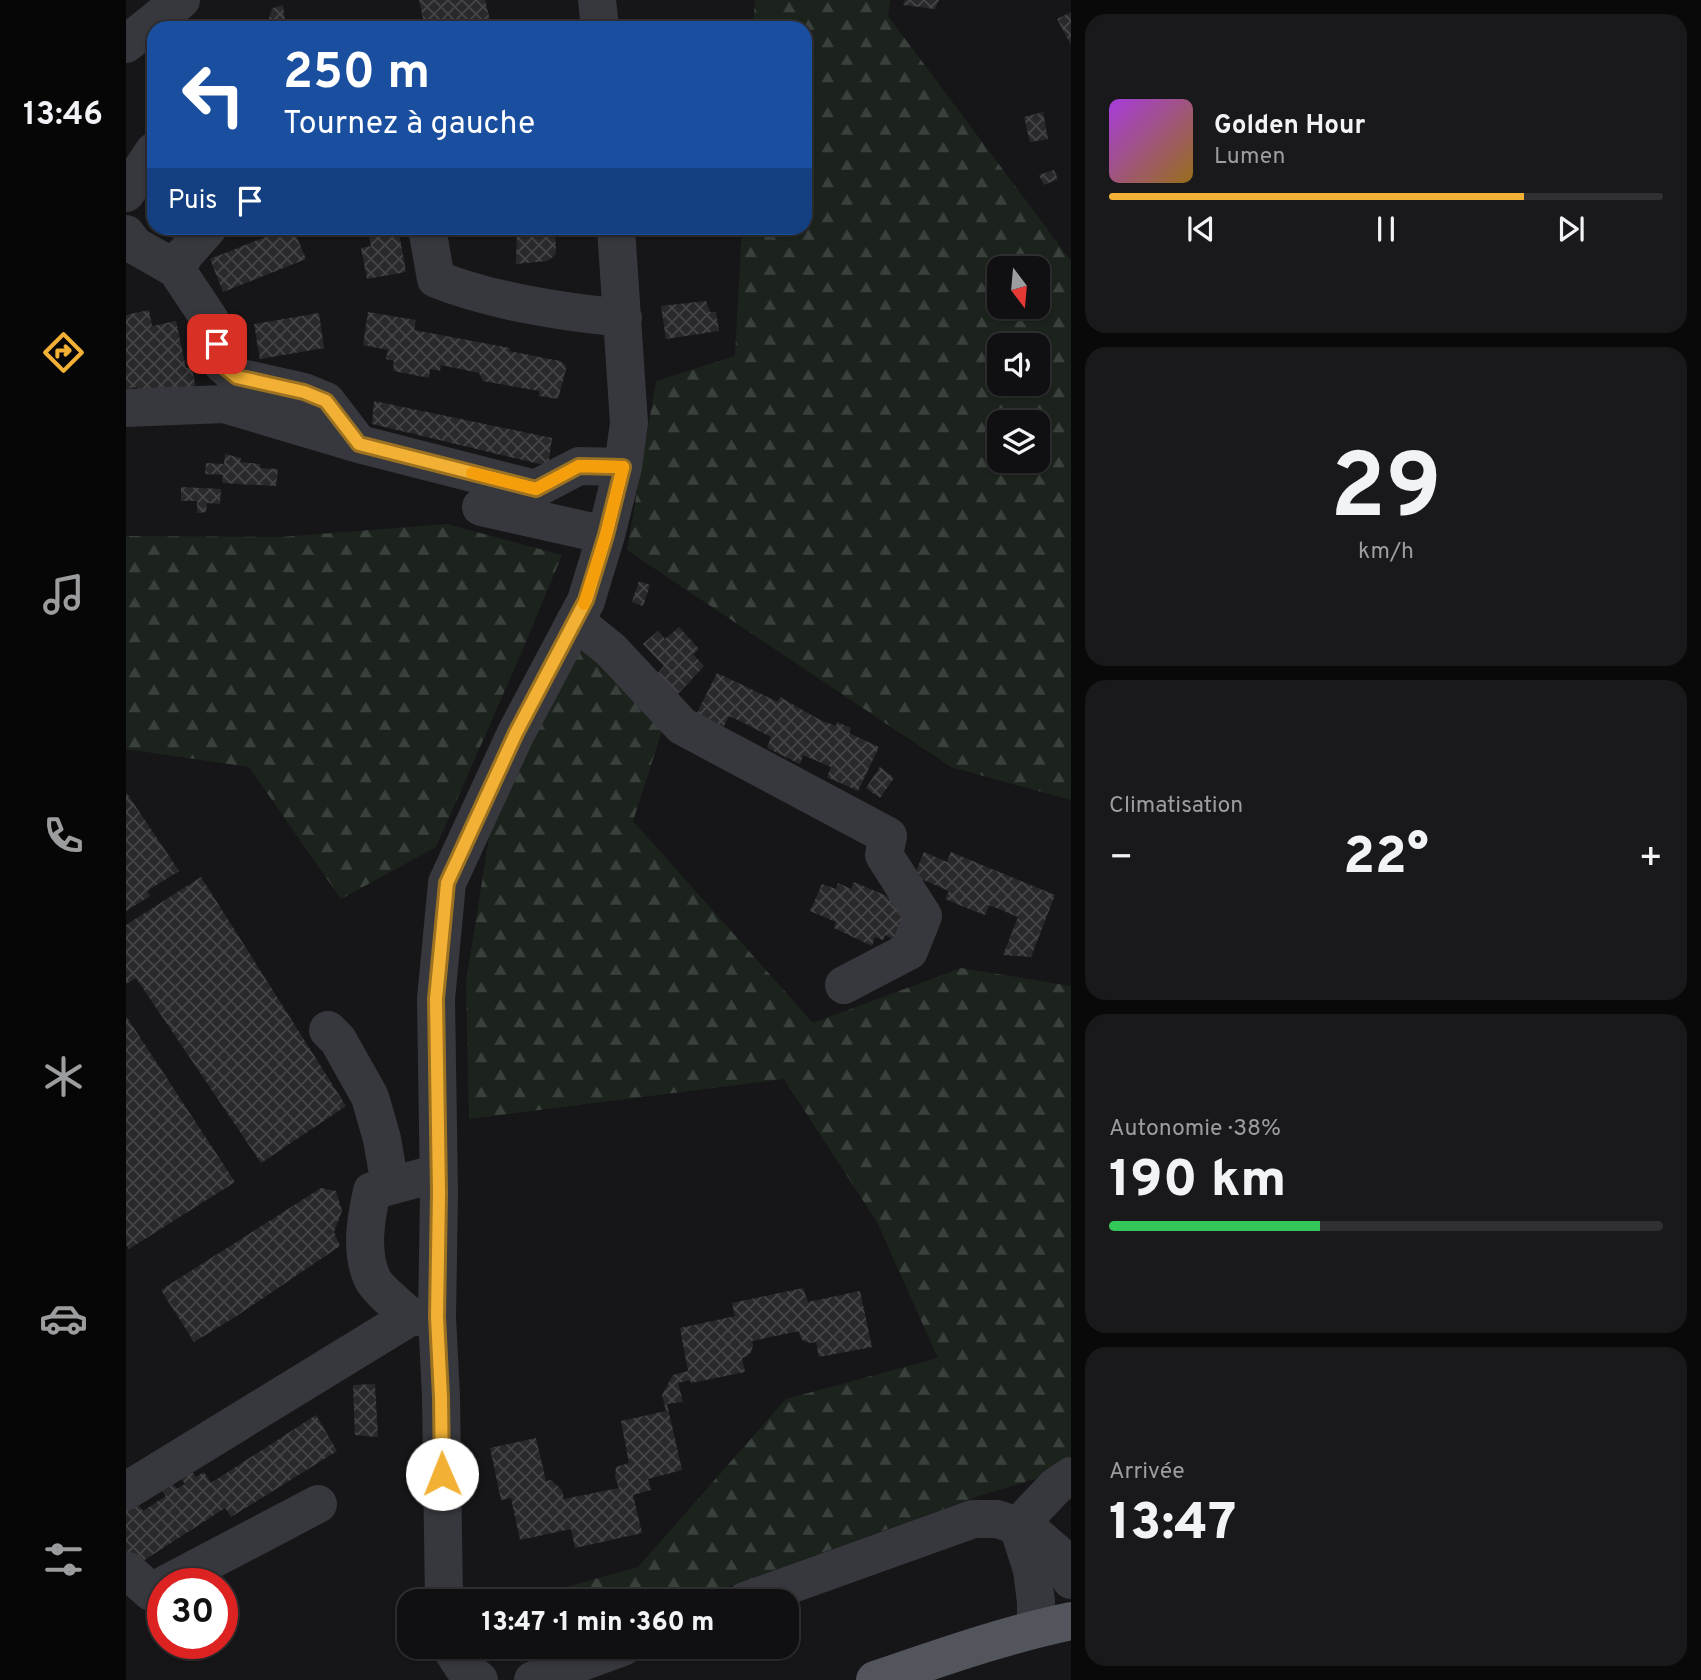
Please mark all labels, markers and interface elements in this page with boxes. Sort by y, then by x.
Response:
text: 250 m [283,44,430,106]
icon: left [168,49,259,140]
text: 13:46 [23,96,103,136]
text: Tournez à gauche [283,105,535,145]
text: Golden Hour [1214,110,1365,143]
text: Lumen [1214,143,1285,172]
icon: arrive [231,182,269,220]
text: Puis [168,185,217,218]
icon: previous [1182,210,1220,248]
icon: pause [1367,210,1405,248]
icon: next [1552,210,1590,248]
north arrow [987,256,1050,318]
map controls [987,256,1050,473]
pin [187,314,247,374]
icon: arrive [198,325,236,363]
icon: directions [39,328,88,377]
button: sound [987,333,1050,396]
button: layers [987,410,1050,473]
text: 29 [1330,435,1442,550]
text: km/h [1358,538,1414,567]
icon: music [39,570,88,619]
text: Climatisation [1109,792,1243,821]
icon: phone [39,811,88,860]
text: 22° [1343,826,1429,892]
text: − [1109,835,1134,884]
text: + [1638,835,1663,884]
icon: climate [39,1052,88,1101]
text: Autonomie · 38% [1109,1115,1281,1144]
text: 190 km [1109,1149,1286,1215]
icon: car [39,1294,88,1343]
position arrow [405,1437,479,1511]
text: Arrivée [1109,1458,1185,1487]
text: 13:47 [1109,1492,1237,1558]
icon: filters [39,1535,88,1584]
speed limit sign: 30 [147,1568,238,1659]
text: 13:47 · 1 min · 360 m [482,1607,714,1640]

